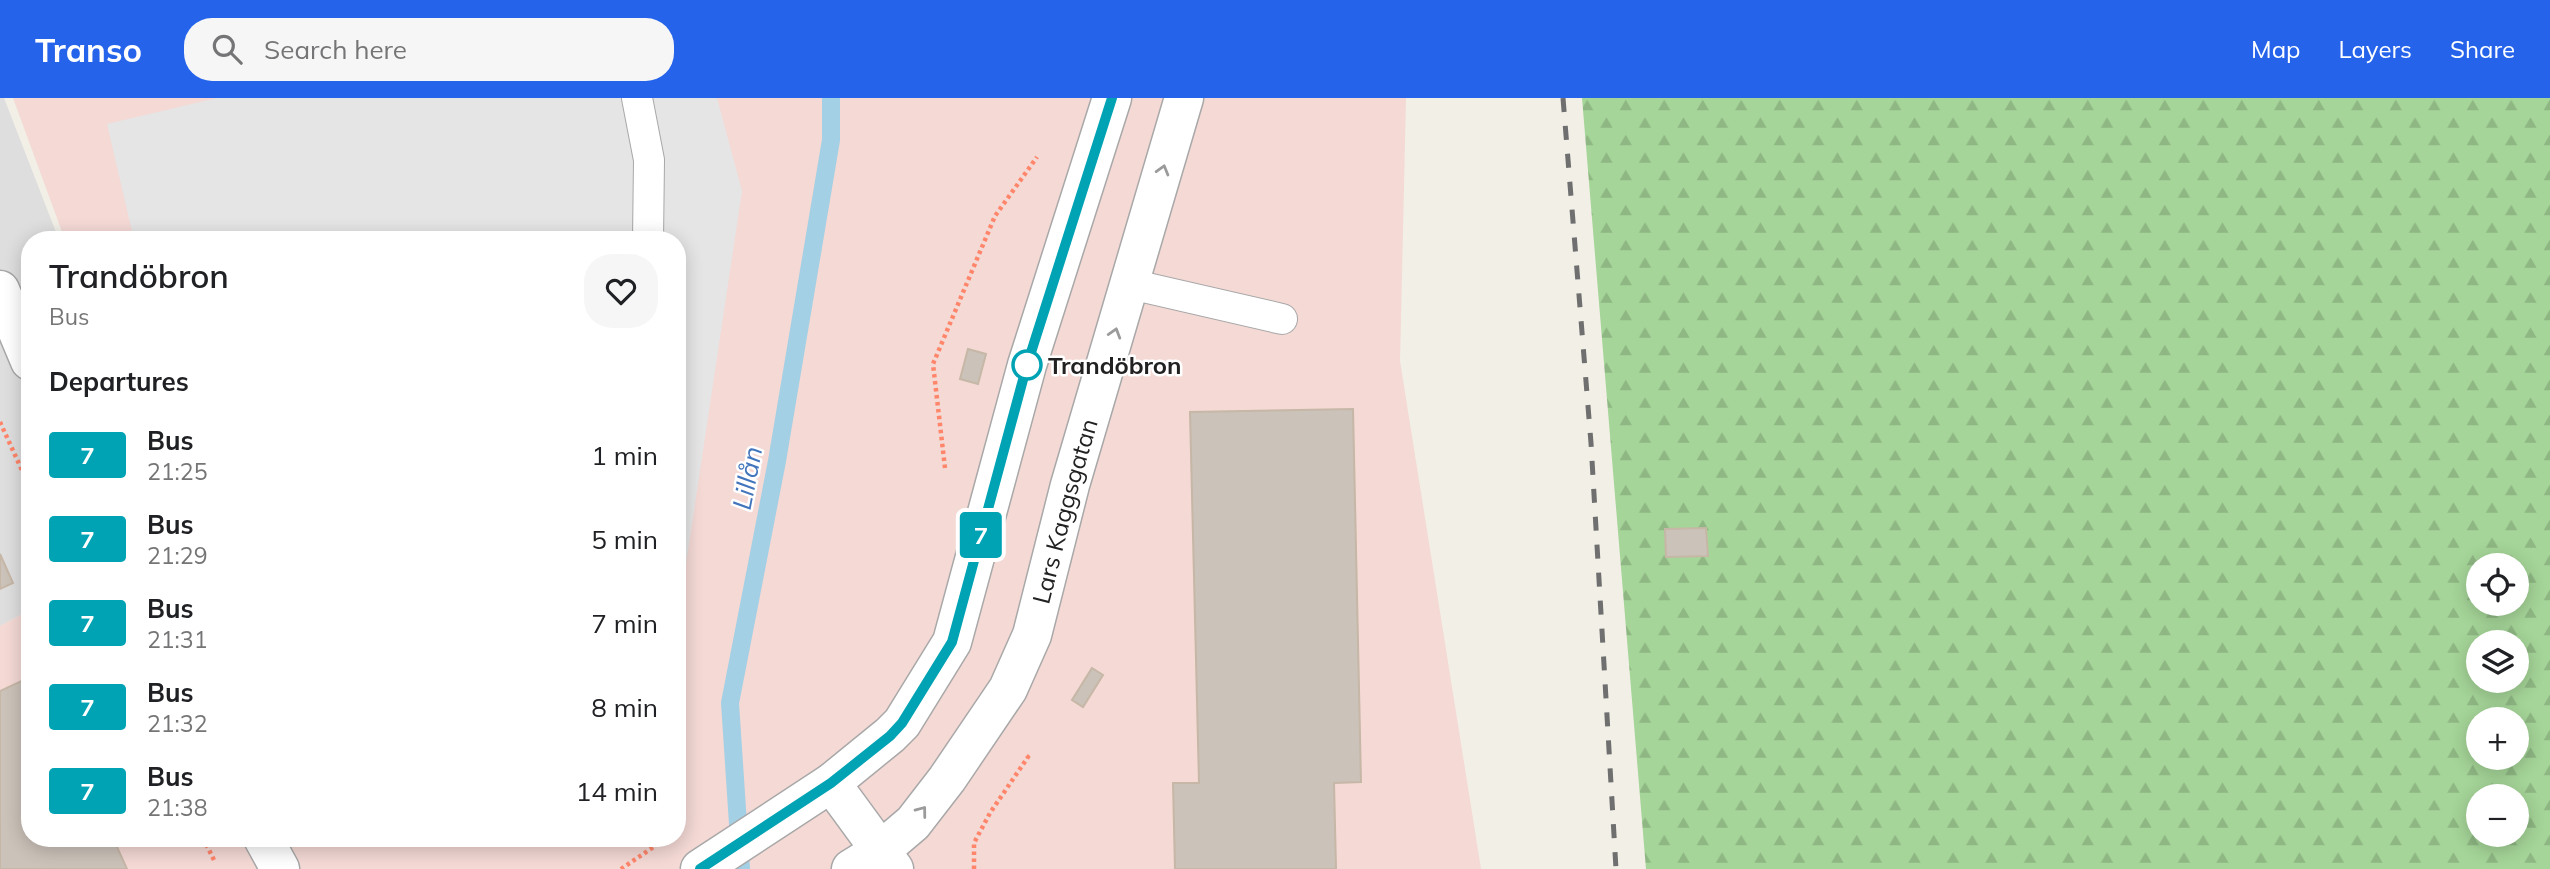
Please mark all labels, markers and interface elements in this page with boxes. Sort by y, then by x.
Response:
search box [184,18,674,81]
text: Transo [35,29,142,70]
icon: search [208,30,246,68]
text: Search here [264,33,407,66]
text: Map [2251,34,2300,64]
text: Layers [2338,34,2412,64]
text: Share [2450,34,2515,64]
one-way arrow [1155,165,1169,177]
button: heart [584,254,658,328]
text: Trandöbron [49,255,229,296]
text: Bus [49,302,89,331]
one-way arrow [1107,327,1122,339]
marker: Trandöbron [1012,350,1042,380]
place label: Trandöbron [1048,350,1182,380]
text: Departures [49,365,189,398]
street label: Lars Kaggsgatan [1026,415,1104,607]
text: Bus [147,424,193,457]
text: 1 min [591,439,658,472]
text: 7 [80,440,95,470]
water label: Lillån [725,444,769,512]
text: 21:25 [147,457,207,486]
text: Bus [147,508,193,541]
line badge: 7 [958,512,1004,558]
text: 7 [974,520,988,550]
text: 5 min [591,523,658,556]
text: 7 [80,524,95,554]
text: 21:29 [147,541,207,570]
map controls [2466,553,2529,847]
button: locate [2466,553,2529,616]
text: Bus [147,592,193,625]
text: 7 min [591,607,658,640]
text: 7 [80,608,95,638]
text: 21:31 [147,625,207,654]
button: layers [2466,630,2529,693]
text: Bus [147,676,193,709]
text: 8 min [591,691,658,724]
text: 7 [80,692,95,722]
button: + [2466,707,2529,770]
text: 21:32 [147,709,207,738]
text: Bus [147,760,193,793]
text: 14 min [576,775,658,808]
text: 7 [80,776,95,806]
button: − [2466,784,2529,847]
text: 21:38 [147,793,207,822]
one-way arrow [914,806,927,819]

